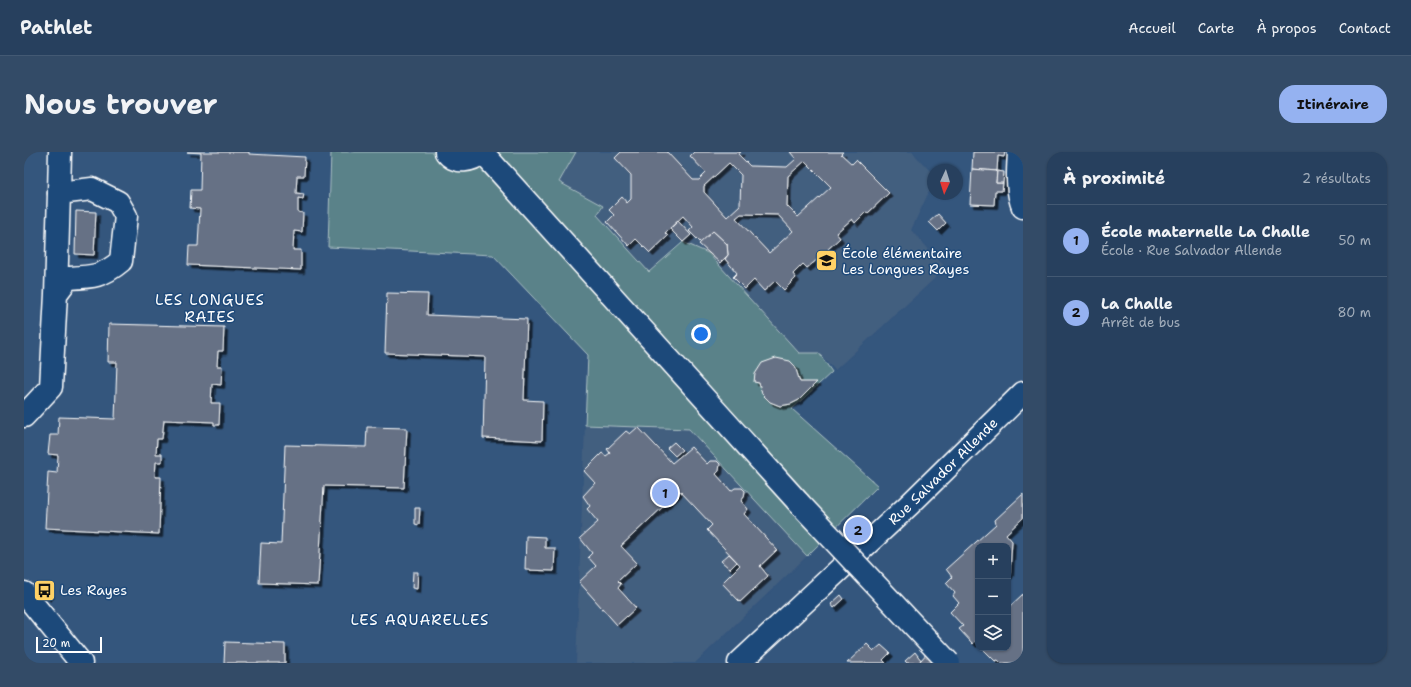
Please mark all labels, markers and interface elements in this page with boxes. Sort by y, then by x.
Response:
text: Pathlet [20,15,92,40]
text: Accueil [1128,19,1176,37]
text: Carte [1198,19,1234,37]
text: À propos [1256,19,1317,37]
text: Contact [1339,19,1391,37]
text: Nous trouver [24,85,218,123]
button: Itinéraire [1279,85,1387,123]
north arrow [927,164,963,200]
text: À proximité [1063,167,1165,189]
text: 2 résultats [1302,170,1371,187]
text: École maternelle La Challe [1101,222,1310,242]
text: 1 [1073,232,1079,249]
text: 50 m [1338,232,1371,249]
text: École · Rue Salvador Allende [1101,242,1282,259]
place label: École élémentaire Les Longues Rayes [842,244,969,278]
school or university icon: École élémentaire Les Longues Rayes [814,248,840,274]
district label: LES LONGUES RAIES [155,290,265,327]
text: La Challe [1101,294,1173,314]
text: 2 [1071,304,1081,321]
text: 80 m [1337,304,1371,321]
text: Arrêt de bus [1101,314,1180,331]
your location [691,324,711,344]
street label: Rue Salvador Allende [884,414,1002,529]
pin: 1 [652,478,678,508]
pin: 2 [845,515,871,545]
map controls [975,543,1011,651]
button: + [975,543,1011,579]
bus stop icon: Les Rayes [32,577,58,603]
button: − [975,579,1011,615]
place label: Les Rayes [60,581,127,599]
district label: LES AQUARELLES [351,610,489,630]
button: layers [975,615,1011,651]
scale bar [36,635,102,654]
text: 20 m [42,636,70,651]

